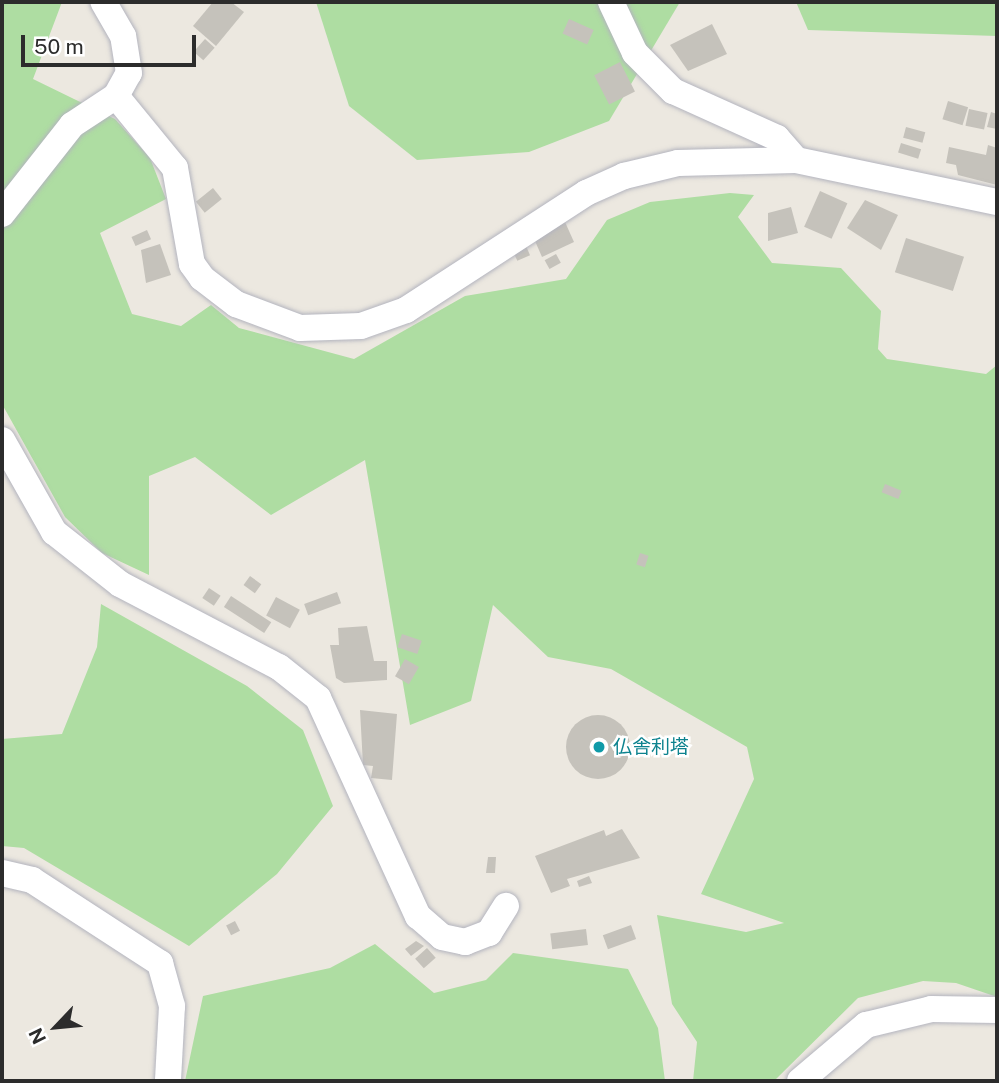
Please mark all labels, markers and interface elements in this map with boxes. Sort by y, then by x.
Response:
scale bar [24,21,200,65]
text: 50 m [34,34,84,59]
place label: 仏舎利塔 [613,736,689,758]
marker: 仏舎利塔 [591,739,607,755]
north arrow [21,992,91,1062]
text: N [24,1025,50,1048]

